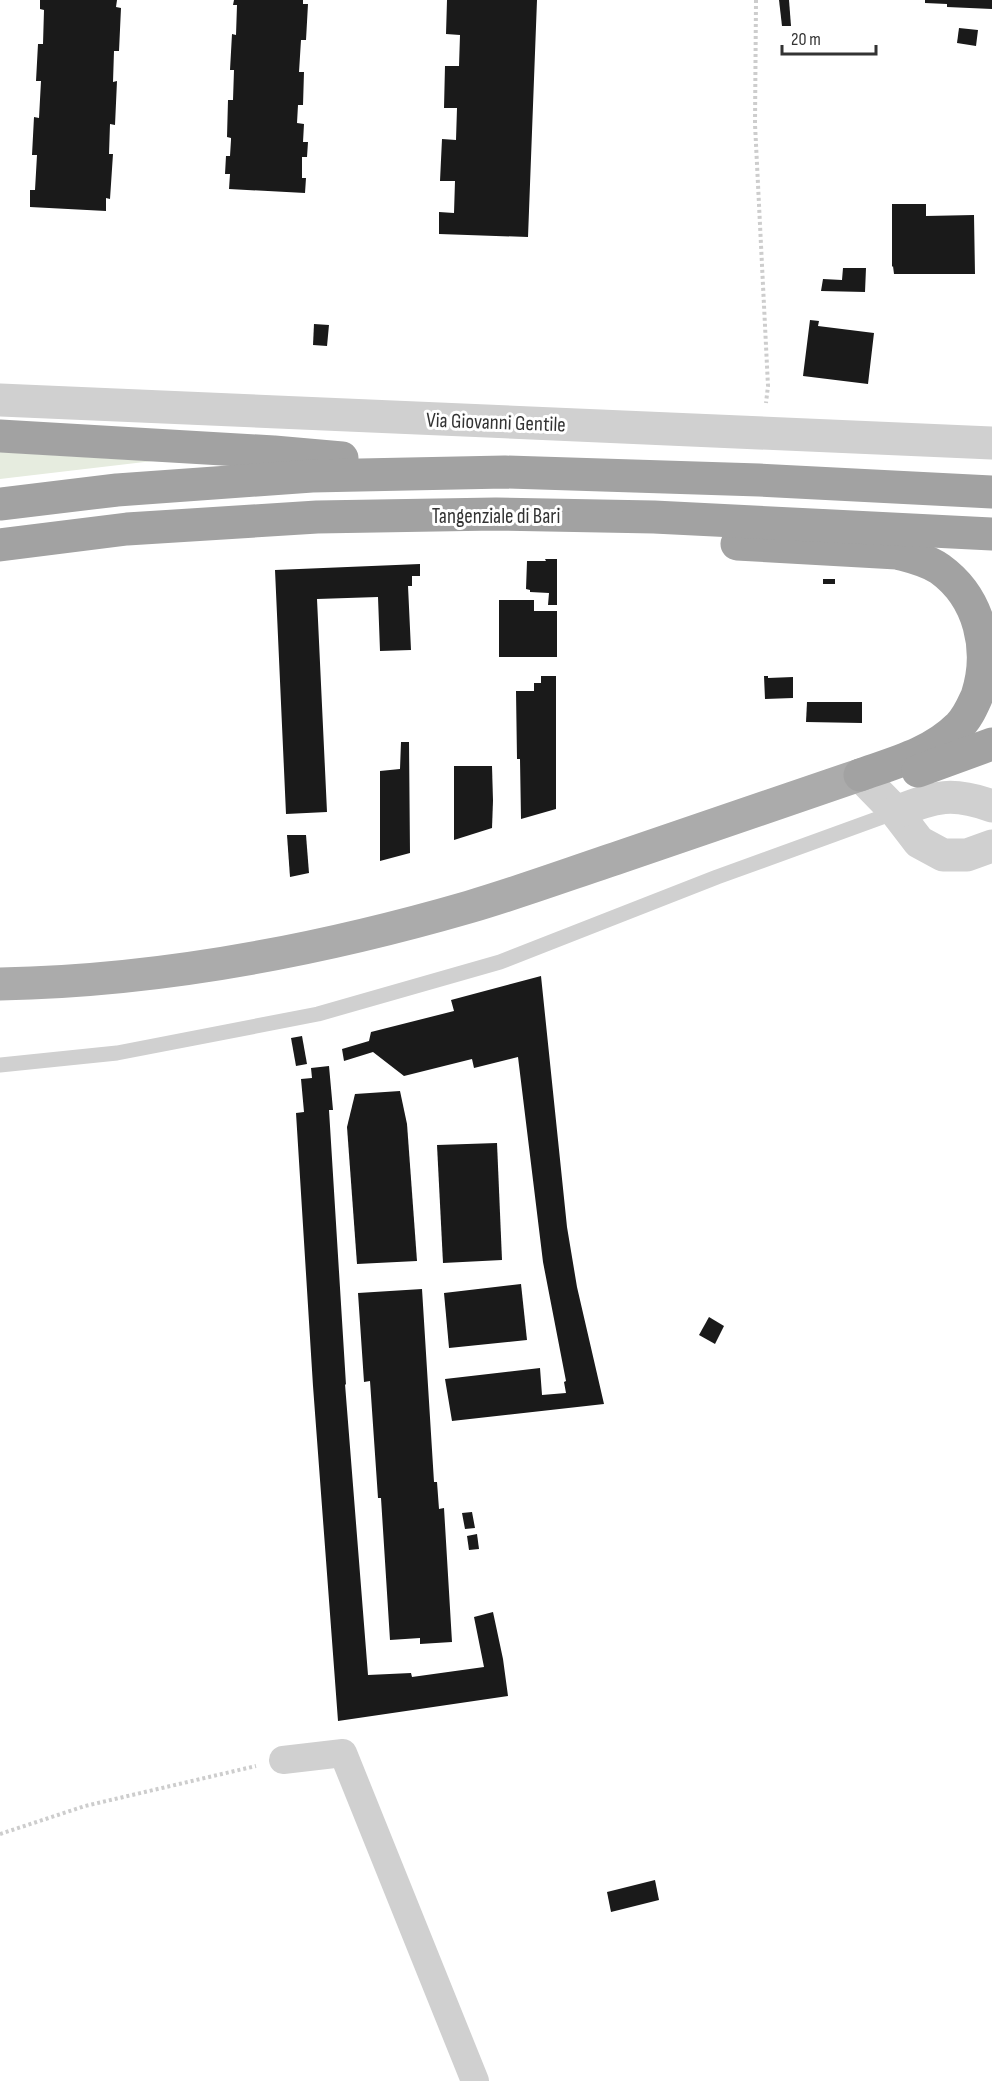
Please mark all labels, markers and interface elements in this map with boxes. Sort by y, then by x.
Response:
scale bar [782,18,876,56]
text: 20 m [791,29,821,50]
street label: Via Giovanni Gentile [426,408,566,437]
street label: Tangenziale di Bari [432,504,560,529]

